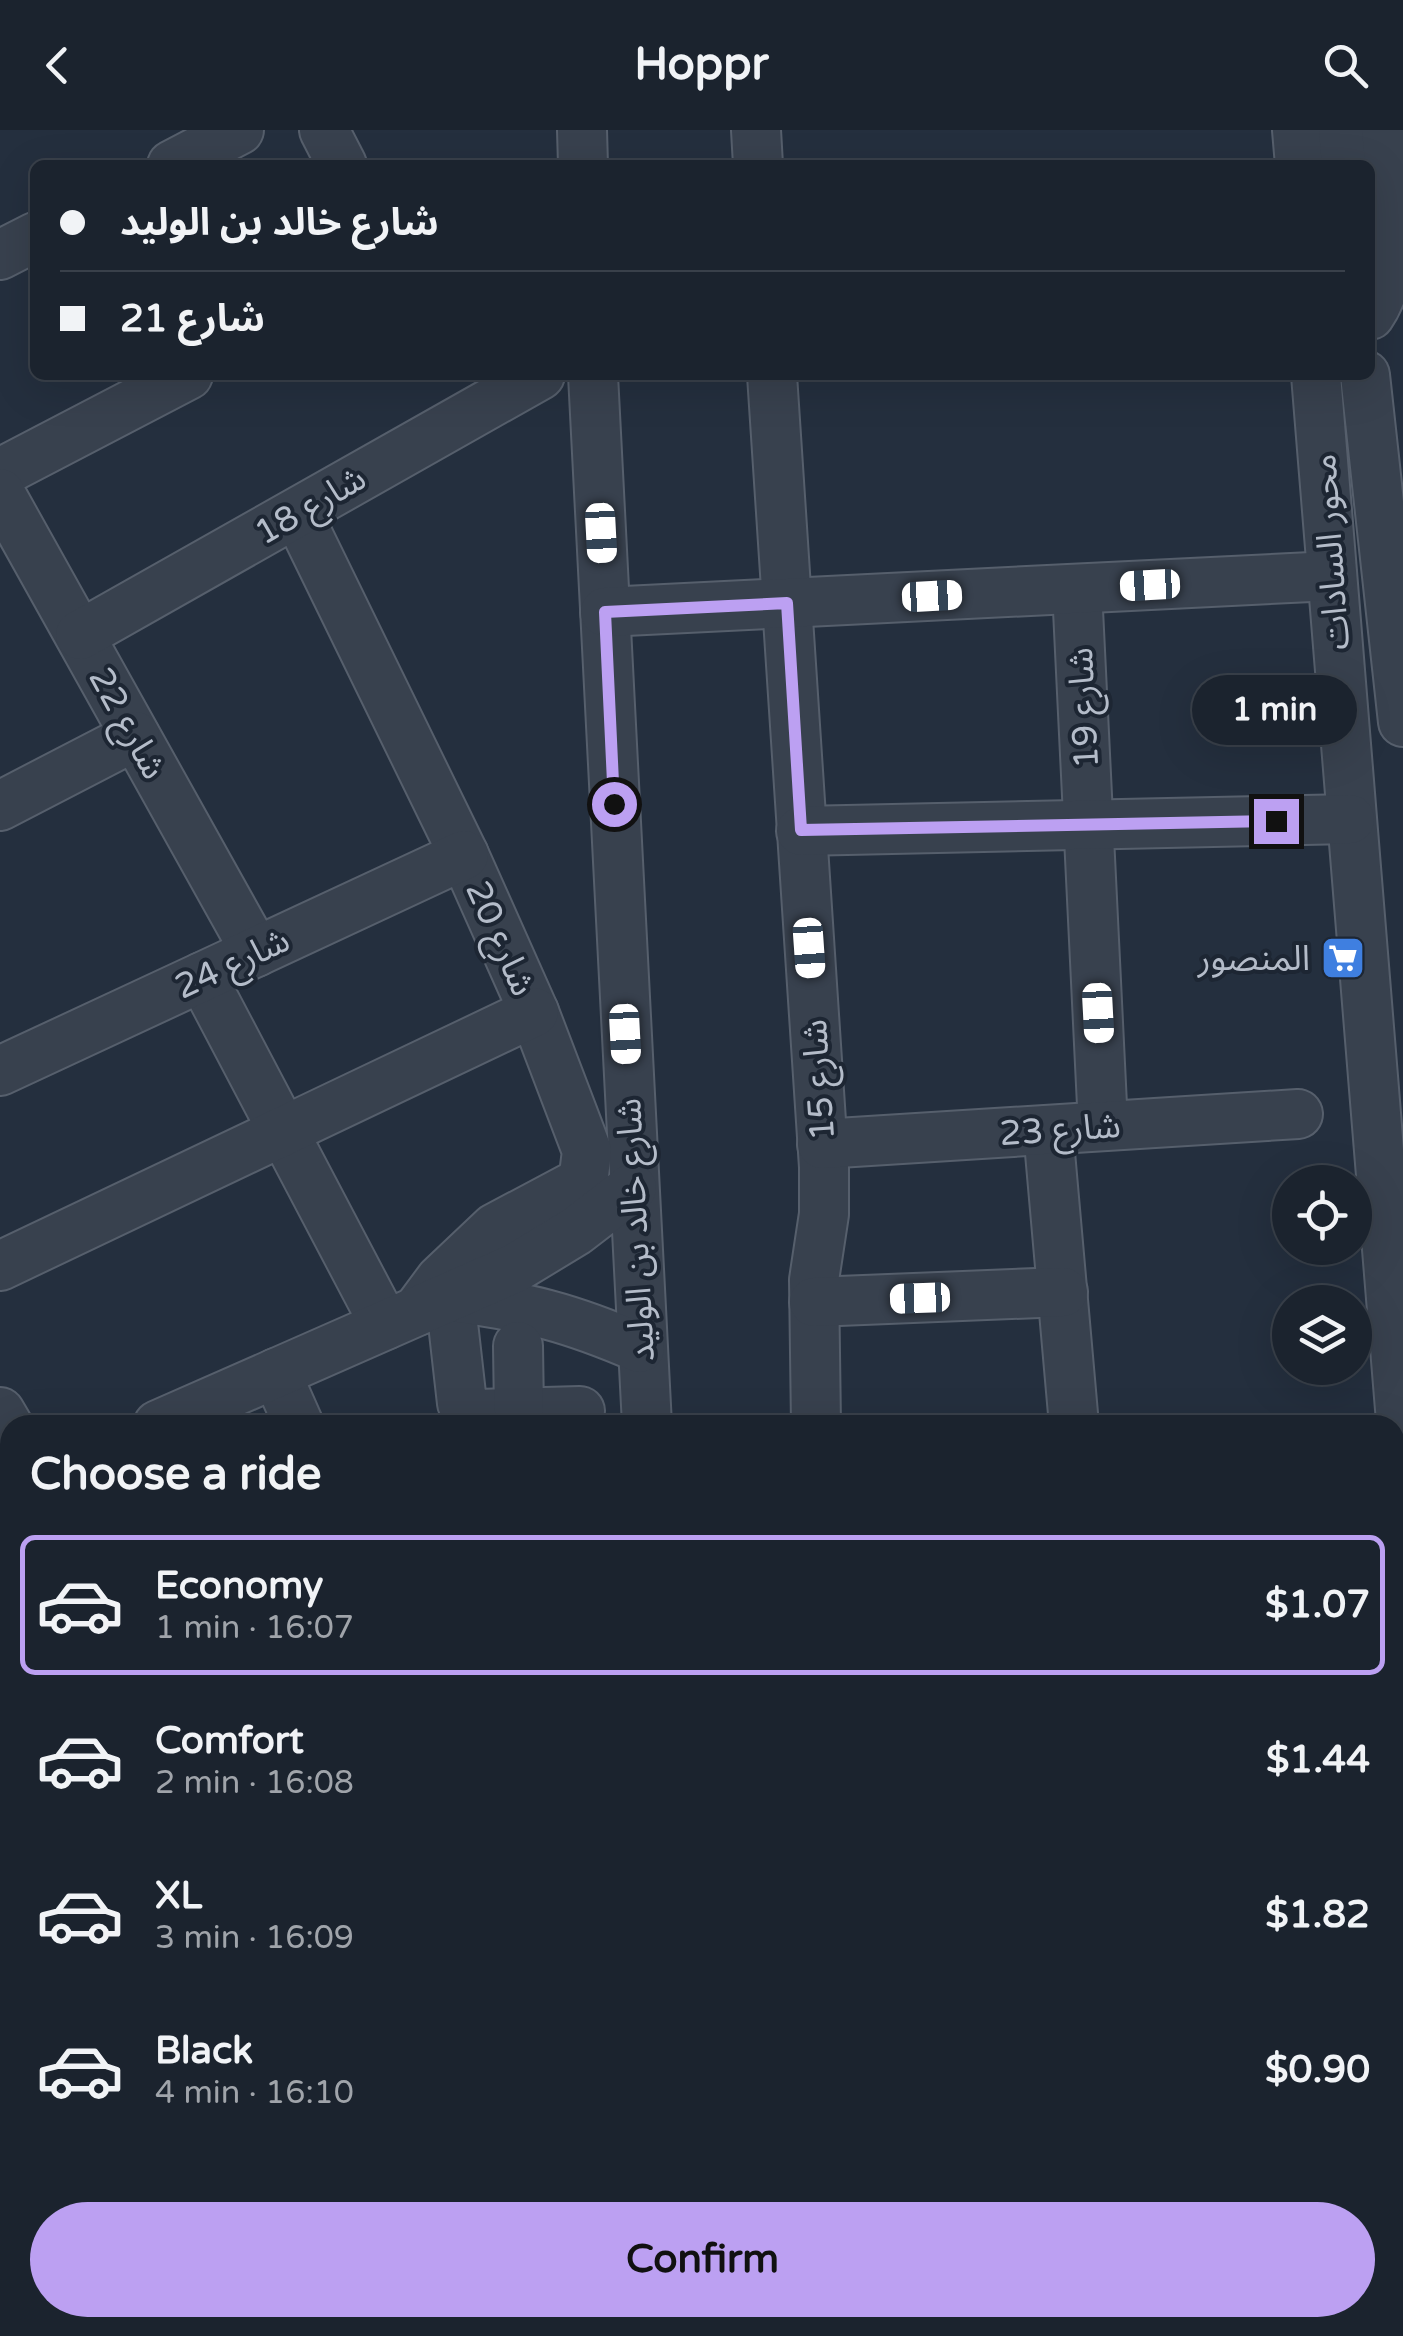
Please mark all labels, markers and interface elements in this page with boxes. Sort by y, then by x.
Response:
icon: back [30,38,85,93]
text: Hoppr [634,38,769,92]
icon: search [1318,38,1373,93]
text: شارع خالد بن الوليد [120,200,439,246]
text: شارع 21 [120,296,265,342]
street label: محور السادات [1303,453,1359,651]
street label: شارع 18 [247,457,376,558]
car [584,502,618,564]
car [1119,568,1181,602]
car [901,579,963,613]
street label: شارع 19 [1060,646,1112,770]
street label: شارع 22 [76,660,175,789]
callout: 1 min [1194,676,1358,746]
text: 1 min [1232,691,1317,729]
route start [592,782,637,827]
route end [1254,799,1299,844]
street label: شارع 20 [453,874,544,1004]
car [792,917,826,979]
street label: شارع 24 [169,919,298,1012]
supermarket icon: المنصور [1320,935,1366,981]
place label: المنصور [1197,938,1310,980]
car [1081,982,1115,1044]
car [608,1003,642,1065]
street label: شارع 15 [794,1018,848,1142]
street label: شارع خالد بن الوليد [608,1097,668,1363]
street label: شارع 23 [998,1105,1122,1159]
map controls [1272,1165,1372,1385]
button: locate [1272,1165,1372,1265]
car [889,1282,951,1314]
button: layers [1272,1285,1372,1385]
text: Choose a ride [30,1448,321,1502]
icon: car [35,1560,125,1650]
text: Economy [155,1563,323,1609]
text: $1.07 [1265,1582,1370,1628]
text: 1 min · 16:07 [155,1609,354,1647]
icon: car [35,1715,125,1805]
text: Comfort [155,1718,304,1764]
text: $1.44 [1266,1737,1370,1783]
text: 2 min · 16:08 [155,1764,354,1802]
icon: car [35,1870,125,1960]
text: XL [155,1873,202,1919]
text: $1.82 [1265,1892,1370,1938]
text: 3 min · 16:09 [155,1919,354,1957]
icon: car [35,2025,125,2115]
text: Black [155,2028,253,2074]
text: $0.90 [1265,2047,1370,2093]
text: 4 min · 16:10 [155,2074,354,2112]
button: Confirm [30,2202,1375,2317]

